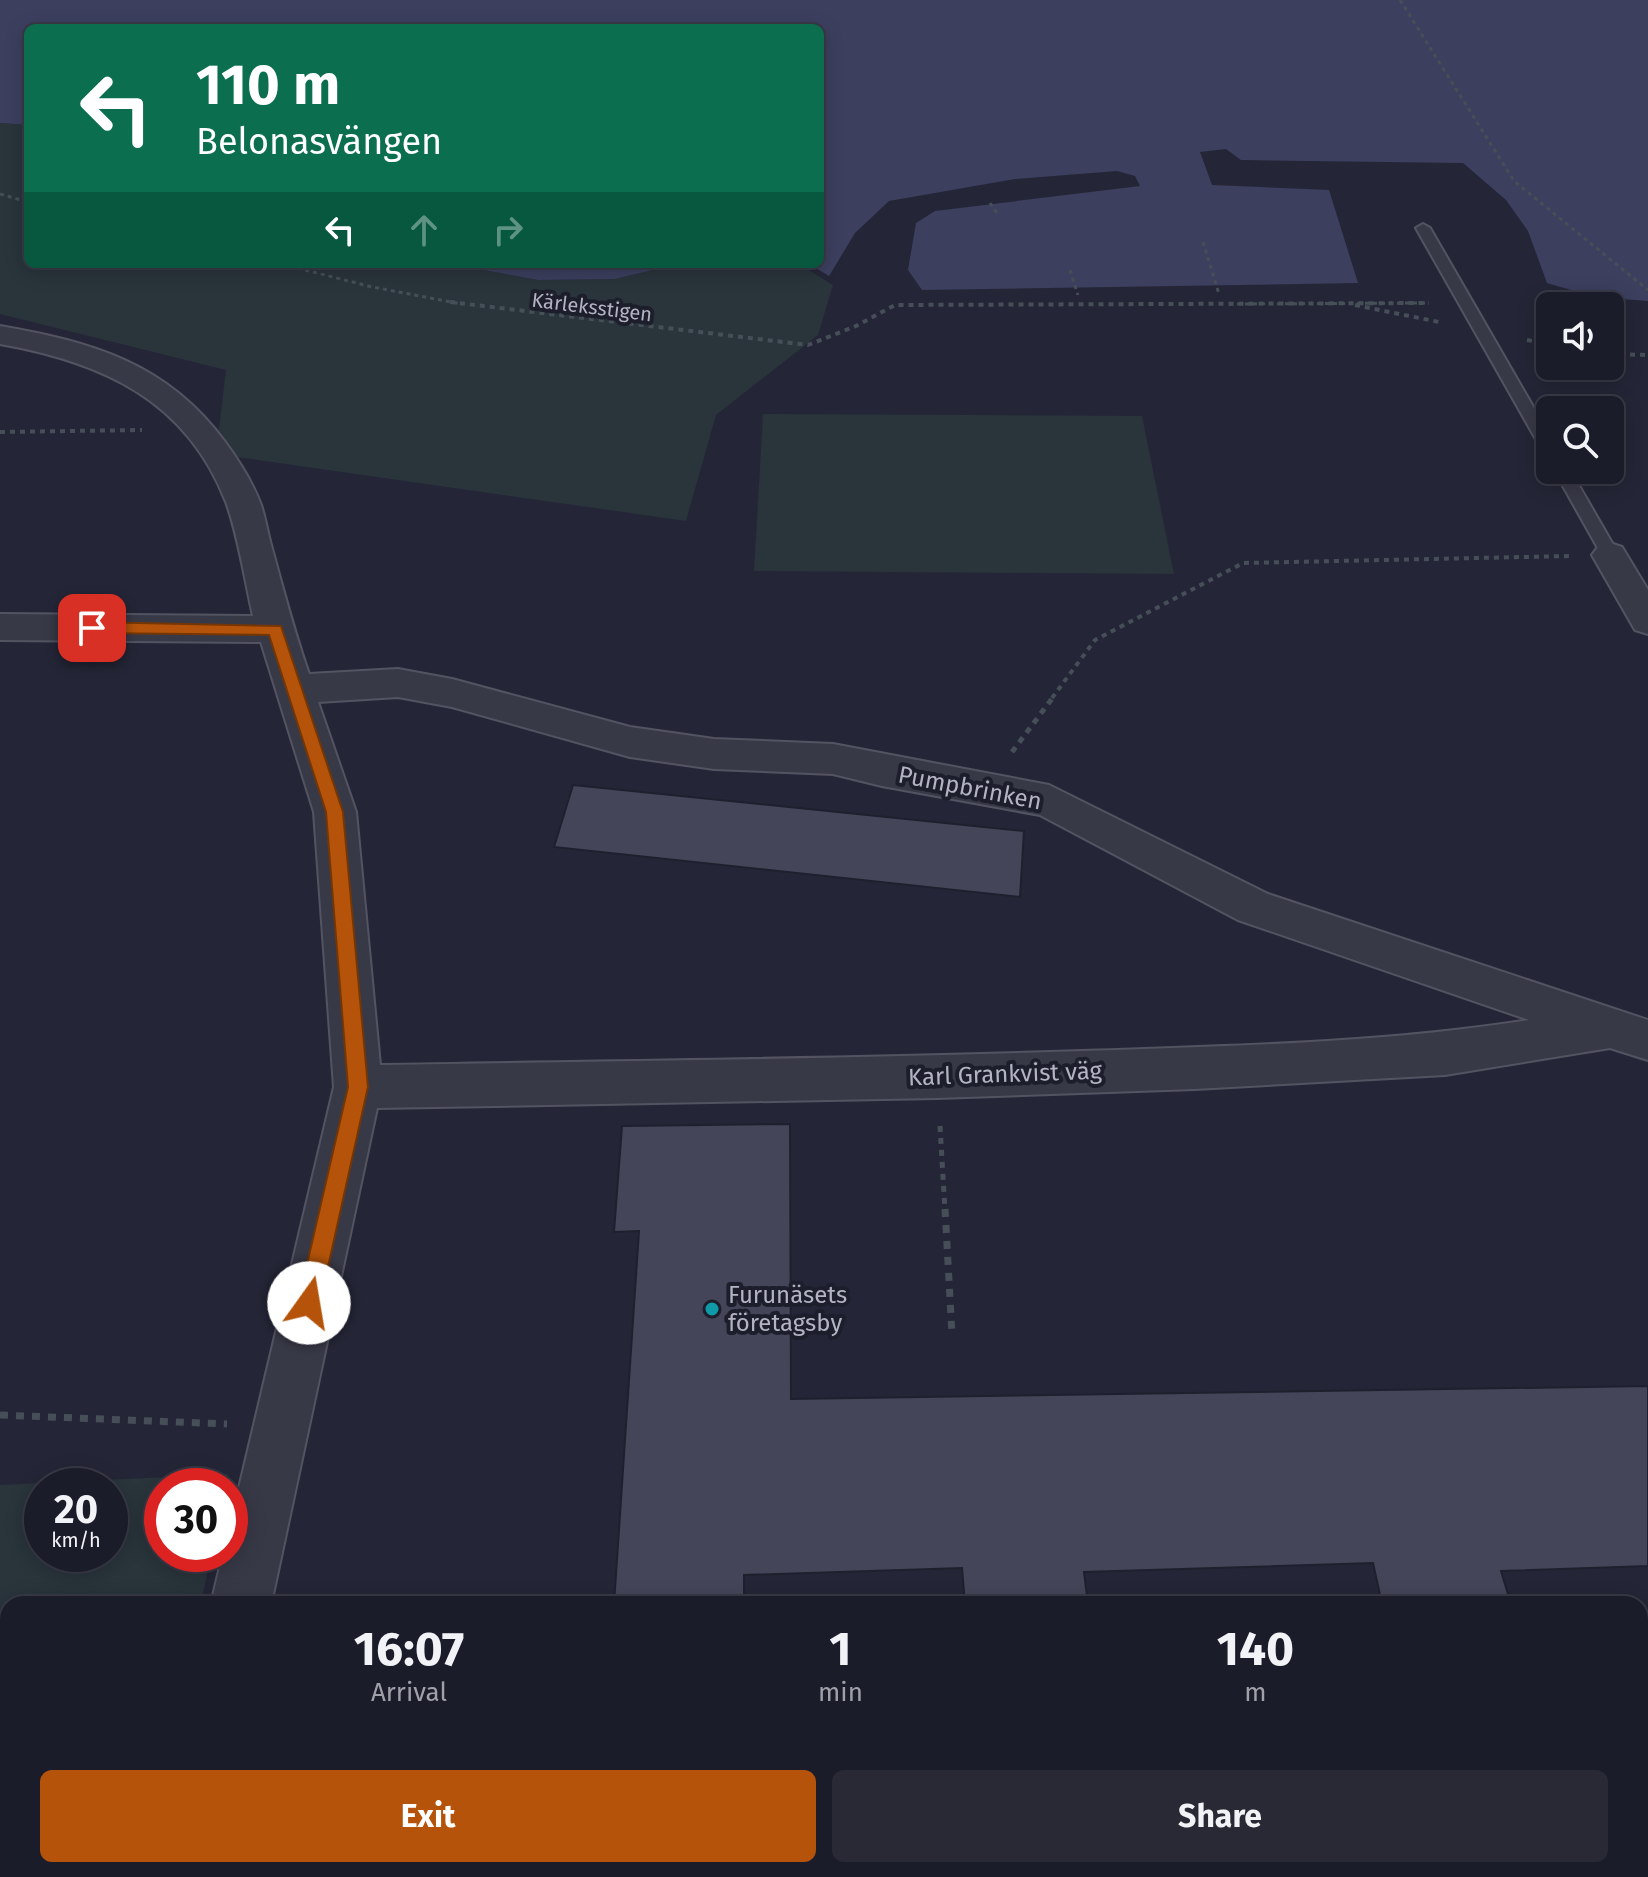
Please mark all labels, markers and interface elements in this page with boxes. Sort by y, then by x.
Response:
text: 110 m [196,52,340,119]
icon: left [64,56,168,160]
text: Belonasvängen [196,120,442,164]
icon: left [318,208,362,252]
icon: ahead [402,208,446,252]
icon: right [486,208,530,252]
street label: Kärleksstigen [530,288,654,326]
map controls [1536,292,1624,484]
button: sound [1536,292,1624,380]
button: search [1536,396,1624,484]
pin [58,594,126,662]
icon: arrive [70,606,114,650]
street label: Pumpbrinken [896,760,1044,816]
street label: Karl Grankvist väg [907,1057,1103,1091]
position arrow [267,1261,351,1345]
place label: Furunäsets företagsby [728,1281,847,1337]
marker: Furunäsets företagsby [703,1300,721,1318]
speed limit sign: 30 [144,1468,248,1572]
text: 20 [54,1486,98,1534]
text: km/h [51,1528,101,1552]
text: 16:07 [354,1620,464,1678]
text: 1 [829,1620,852,1678]
text: 140 [1217,1620,1294,1678]
text: Arrival [371,1677,447,1708]
text: min [818,1677,863,1708]
text: m [1244,1677,1267,1708]
button: Exit [40,1770,816,1862]
button: Share [832,1770,1608,1862]

